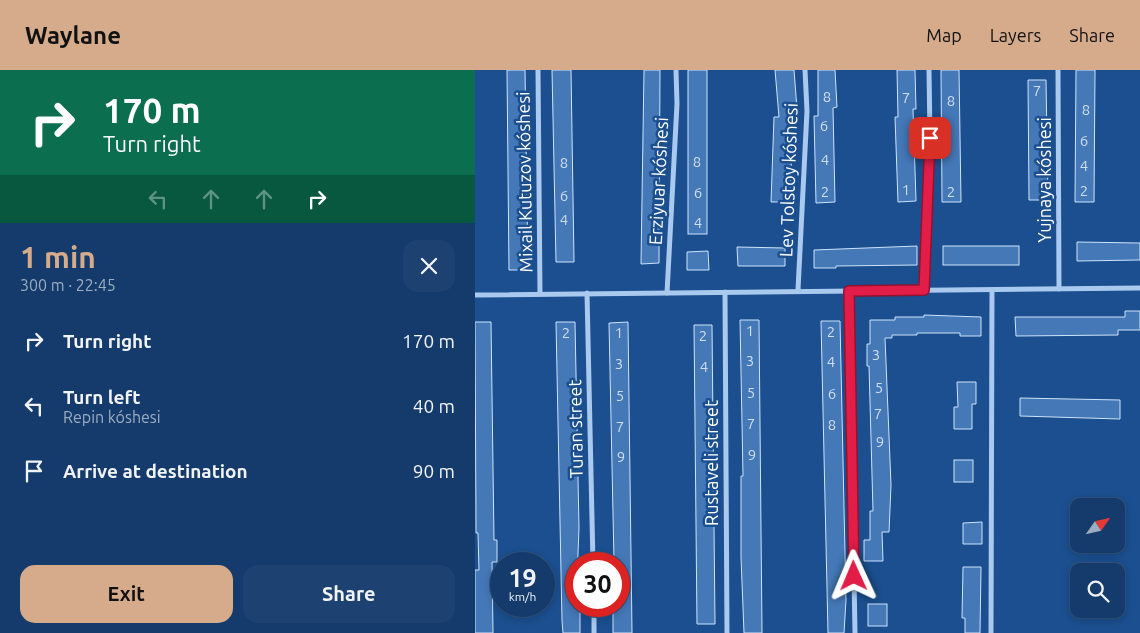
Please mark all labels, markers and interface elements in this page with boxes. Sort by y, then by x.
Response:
text: Waylane [25,22,121,49]
text: Map [926,25,962,45]
text: Layers [990,25,1041,45]
text: Share [1069,25,1115,45]
house number: 7 [1033,82,1041,99]
house number: 8 [823,88,831,105]
house number: 7 [902,89,910,106]
icon: right [20,90,85,155]
text: 170 m [103,90,201,130]
street label: Mixail Kutuzov kóshesi [512,91,536,273]
house number: 8 [947,92,955,109]
house number: 8 [1082,101,1090,118]
street label: Lev Tolstoy kóshesi [775,103,801,257]
street label: Erziyuar kóshesi [645,116,671,245]
house number: 6 [820,117,828,134]
pin [909,117,951,159]
street label: Yujnaya kóshesi [1034,117,1054,243]
icon: arrive [916,124,944,152]
text: Turn right [103,131,201,156]
house number: 6 [1080,132,1088,149]
house number: 4 [821,151,829,168]
house number: 8 [693,153,701,170]
house number: 8 [560,154,568,171]
house number: 4 [1080,157,1088,174]
house number: 1 [902,181,910,198]
house number: 2 [1080,182,1088,199]
house number: 2 [821,183,829,200]
house number: 2 [947,183,955,200]
house number: 6 [694,184,702,201]
icon: left [144,185,172,213]
icon: ahead [197,185,225,213]
icon: ahead [250,185,278,213]
icon: right [303,185,331,213]
house number: 6 [560,187,568,204]
house number: 4 [560,211,568,228]
house number: 4 [694,214,702,231]
text: 1 min [20,240,96,274]
button: close [403,240,455,292]
text: 300 m · 22:45 [20,276,116,294]
house number: 1 [746,322,754,339]
house number: 2 [827,323,835,340]
house number: 2 [562,324,570,341]
house number: 1 [615,324,623,341]
icon: right [20,327,48,355]
house number: 2 [699,327,707,344]
text: Turn right [63,330,151,352]
text: 170 m [402,330,455,352]
house number: 3 [872,346,880,363]
house number: 3 [746,352,754,369]
house number: 4 [827,353,835,370]
house number: 3 [615,355,623,372]
house number: 4 [700,358,708,375]
street label: Turan street [564,379,586,479]
house number: 5 [875,379,883,396]
house number: 5 [747,384,755,401]
house number: 6 [828,385,836,402]
text: Turn left [63,386,141,408]
house number: 5 [616,387,624,404]
icon: left [20,392,48,420]
text: 40 m [413,395,455,417]
street label: Rustaveli street [701,400,721,526]
house number: 7 [874,405,882,422]
text: Repin kóshesi [63,408,161,426]
house number: 7 [747,415,755,432]
house number: 8 [828,416,836,433]
house number: 7 [616,418,624,435]
house number: 9 [876,433,884,450]
house number: 9 [748,446,756,463]
house number: 9 [617,448,625,465]
icon: arrive [20,457,48,485]
text: Arrive at destination [63,460,248,482]
text: 90 m [413,460,455,482]
north arrow [1070,498,1125,552]
map controls [1070,498,1125,618]
position arrow [827,549,879,601]
speed limit sign: 30 [565,552,630,617]
button: search [1070,563,1125,618]
text: 19 [508,564,537,592]
button: Exit [20,565,233,623]
button: Share [243,565,455,623]
text: km/h [509,590,536,603]

